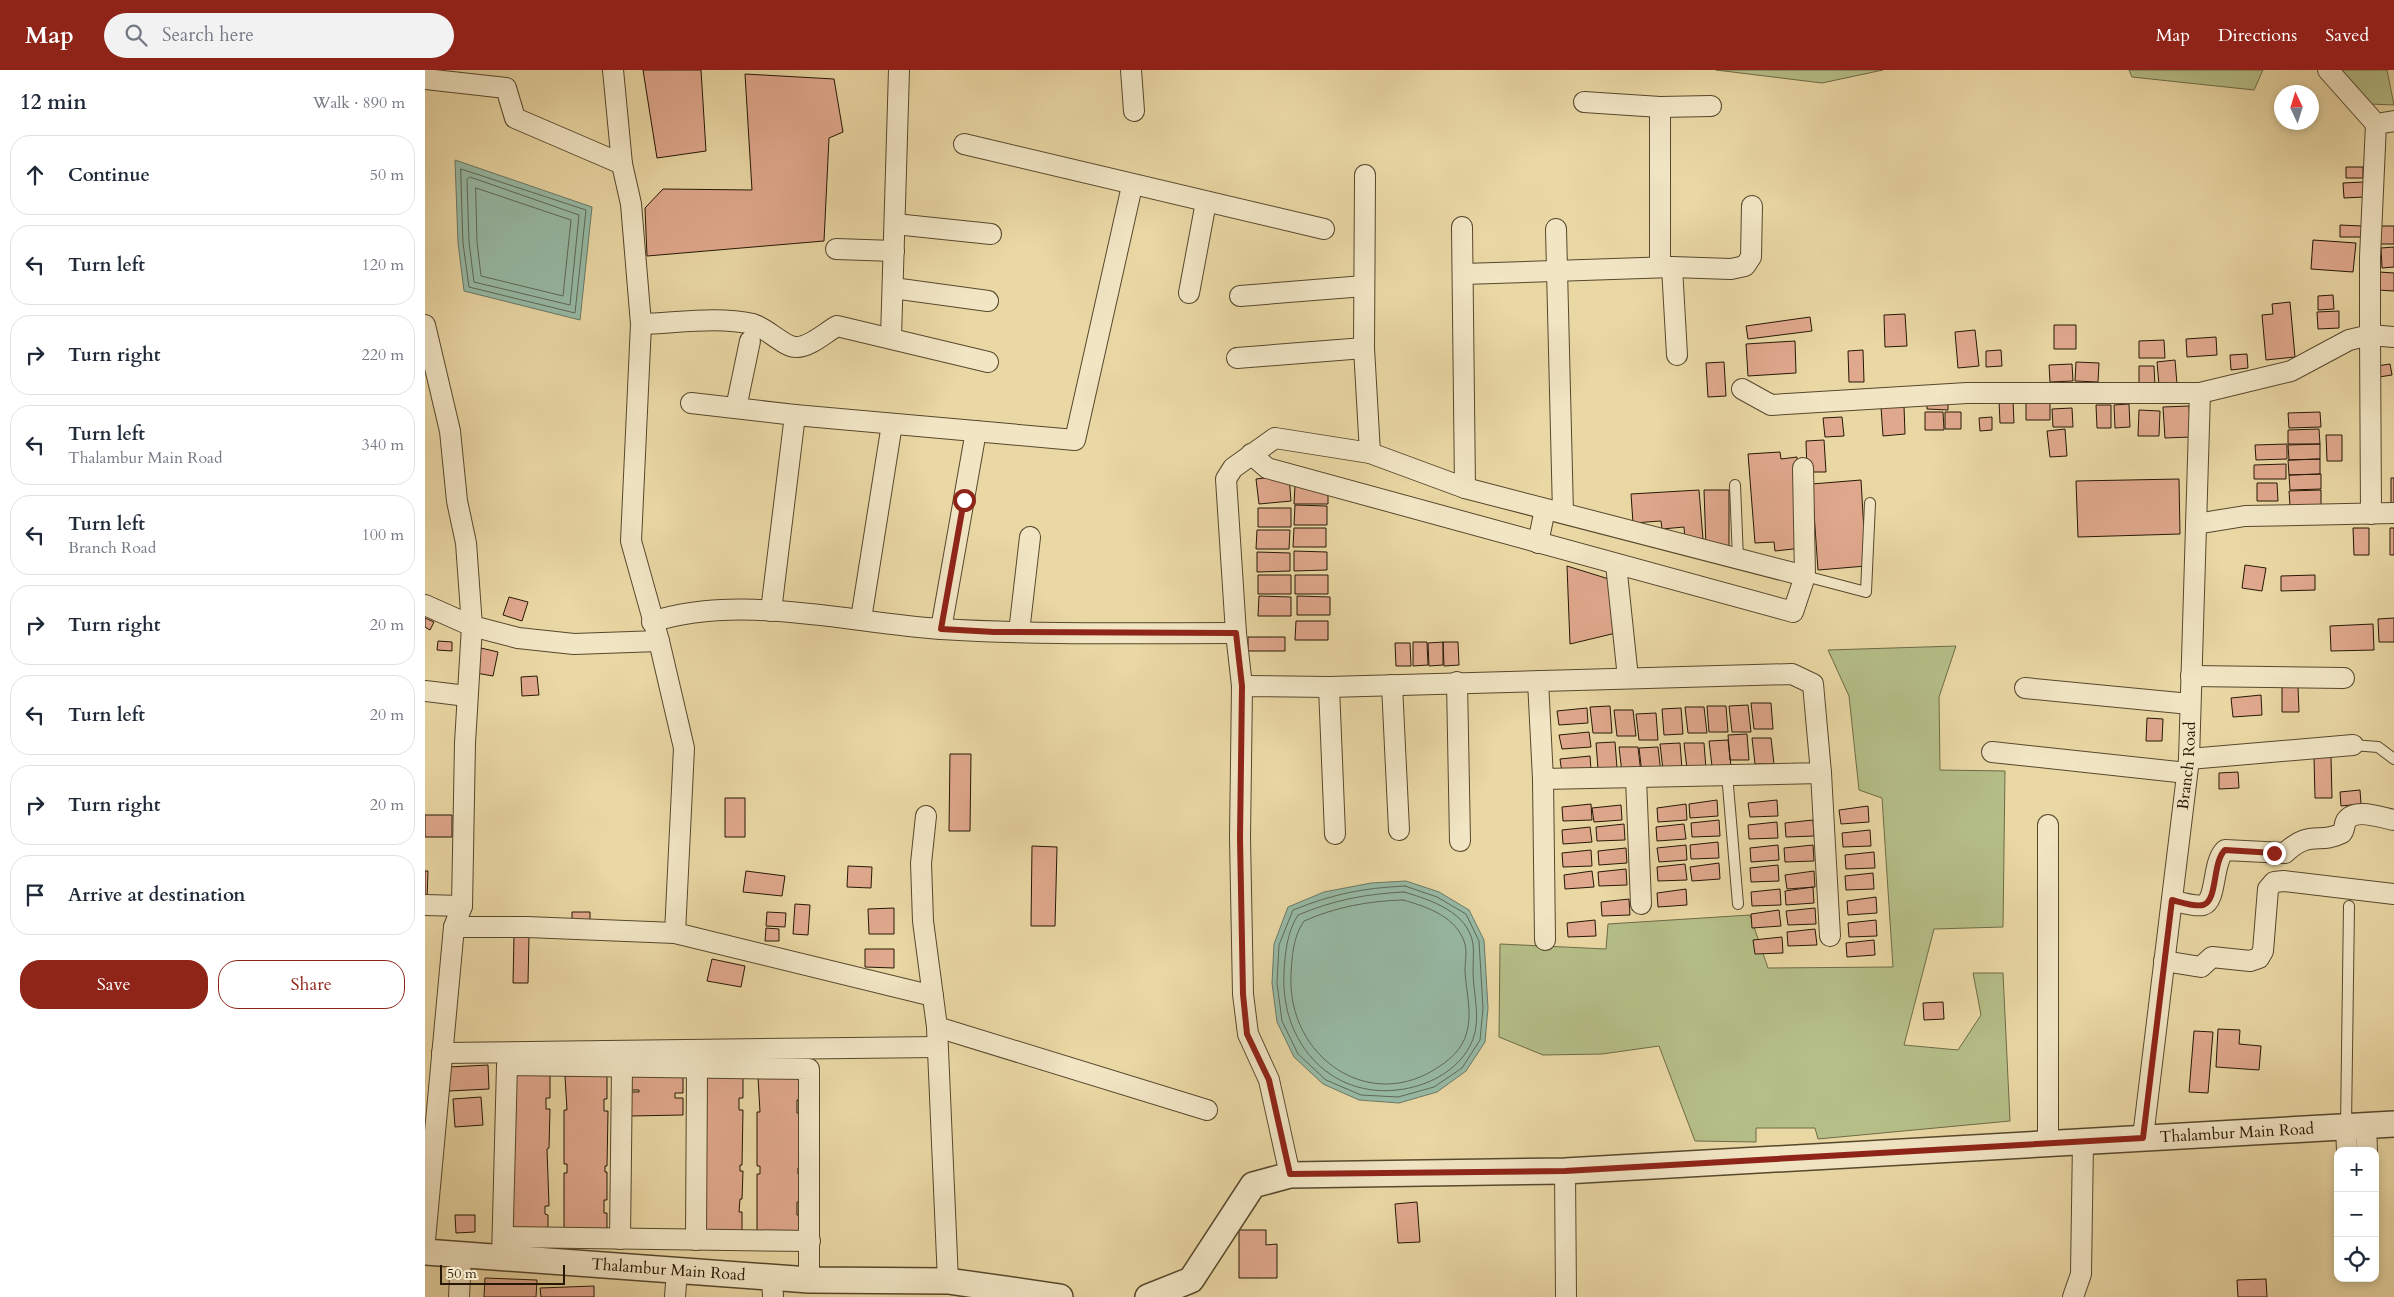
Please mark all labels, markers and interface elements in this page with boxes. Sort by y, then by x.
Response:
search box [104,13,454,58]
text: Map [25,19,74,52]
icon: search [122,21,150,49]
text: Search here [162,22,254,48]
text: Map [2156,23,2190,48]
text: Directions [2218,23,2297,48]
text: Saved [2325,23,2369,48]
north arrow [2274,85,2319,130]
text: 12 min [20,88,87,117]
text: Walk · 890 m [313,92,405,114]
icon: ahead [21,161,49,189]
text: Continue [68,162,150,188]
text: 50 m [370,164,404,186]
icon: left [21,251,49,279]
text: Turn left [68,252,145,278]
text: 120 m [362,254,404,276]
icon: right [21,341,49,369]
text: Turn right [68,342,160,368]
text: 220 m [362,344,404,366]
text: Turn left [68,421,145,447]
icon: left [21,431,49,459]
text: 340 m [362,434,404,456]
text: Thalambur Main Road [68,447,222,469]
route start [953,489,976,512]
text: Turn left [68,511,145,537]
icon: left [21,521,49,549]
text: 100 m [362,524,404,546]
text: Branch Road [68,537,156,559]
icon: right [21,611,49,639]
text: Turn right [68,612,160,638]
text: 20 m [370,614,404,636]
icon: left [21,701,49,729]
text: Turn left [68,702,145,728]
text: 20 m [370,704,404,726]
street label: Branch Road [2172,721,2201,811]
icon: right [21,791,49,819]
text: Turn right [68,792,160,818]
text: 20 m [370,794,404,816]
route end [2263,842,2286,865]
icon: arrive [21,881,49,909]
text: Arrive at destination [68,882,245,908]
button: Save [20,960,208,1009]
button: Share [218,960,405,1009]
street label: Thalambur Main Road [2159,1118,2315,1148]
map controls [2334,1147,2379,1282]
button: + [2334,1147,2379,1192]
button: − [2334,1192,2379,1237]
button: locate [2334,1237,2379,1282]
street label: Thalambur Main Road [590,1253,747,1286]
scale bar [440,1262,565,1285]
text: 50 m [447,1264,477,1283]

